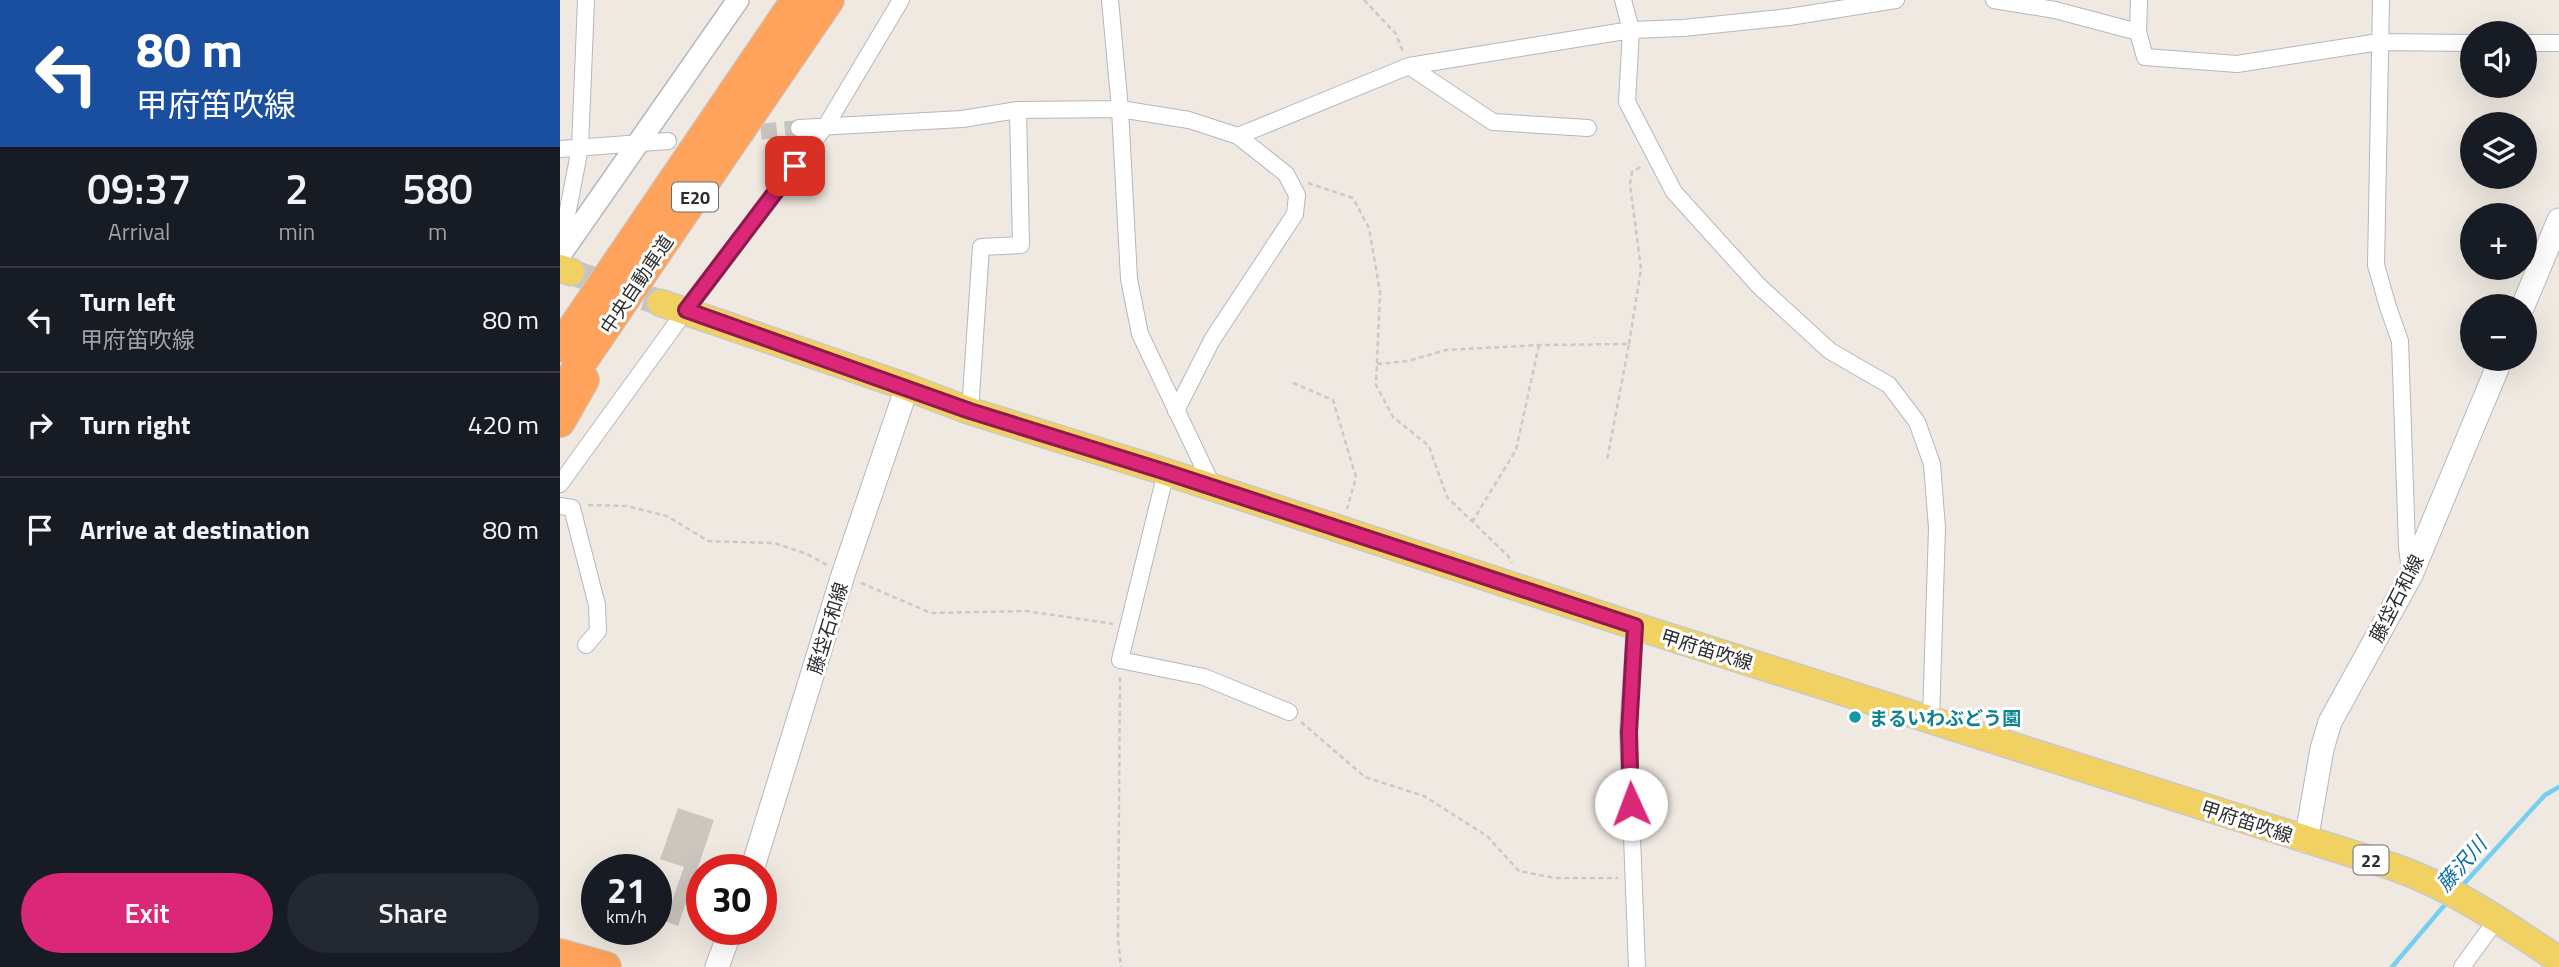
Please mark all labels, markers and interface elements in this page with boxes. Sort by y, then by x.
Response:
text: 80 m [136,11,243,86]
map controls [2460,21,2537,371]
button: sound [2460,21,2537,98]
icon: left [21,28,112,119]
text: 甲府笛吹線 [136,80,296,128]
button: layers [2460,112,2537,189]
pin [765,136,825,196]
icon: arrive [776,147,814,185]
text: 09:37 [87,156,191,220]
text: 2 [285,156,309,220]
text: 580 [402,156,473,220]
road number: E20 [672,182,718,212]
button: + [2460,203,2537,280]
text: Arrival [108,214,170,249]
text: min [278,214,315,249]
text: m [428,214,447,249]
street label: 中央自動車道 [592,229,680,339]
text: Turn left [80,282,175,321]
button: − [2460,294,2537,371]
text: 80 m [482,300,539,339]
icon: left [21,301,59,339]
text: 甲府笛吹線 [80,322,195,357]
text: Turn right [80,405,191,444]
text: 420 m [468,405,539,444]
icon: right [21,406,59,444]
text: Arrive at destination [80,510,310,549]
text: 80 m [482,510,539,549]
icon: arrive [21,511,59,549]
street label: 藤垈石和線 [2362,549,2430,647]
street label: 藤垈石和線 [799,578,855,678]
street label: 甲府笛吹線 [1657,621,1757,677]
place label: まるいわぶどう園 [1869,703,2021,732]
marker: まるいわぶどう園 [1847,709,1863,725]
position arrow [1594,767,1668,841]
street label: 甲府笛吹線 [2197,793,2297,849]
water label: 藤沢川 [2428,828,2495,898]
road number: 22 [2354,846,2388,874]
speed limit sign: 30 [686,854,777,945]
text: 21 [607,863,646,917]
button: Exit [21,873,273,953]
button: Share [287,873,539,953]
text: km/h [606,903,647,930]

